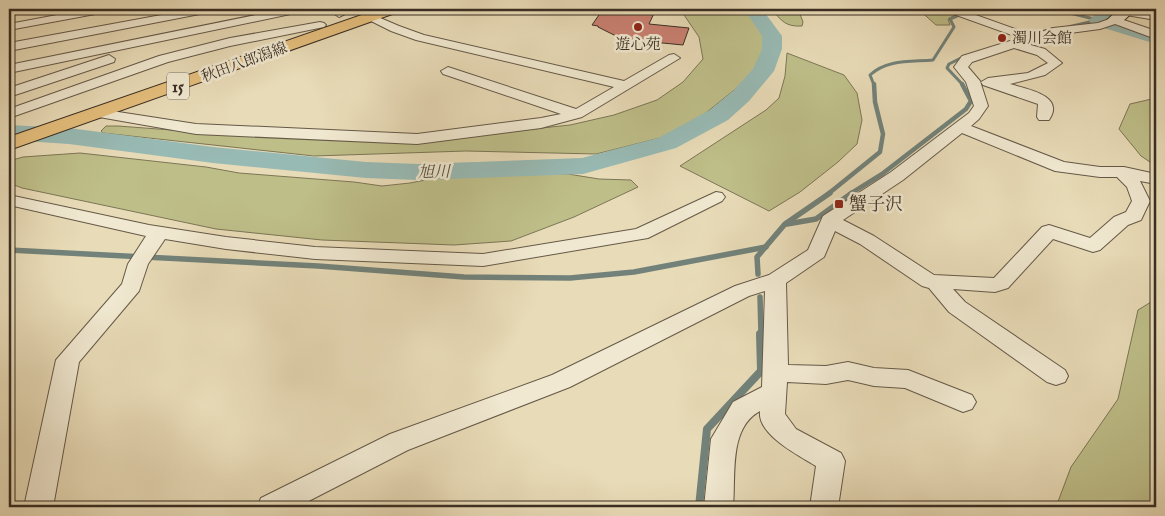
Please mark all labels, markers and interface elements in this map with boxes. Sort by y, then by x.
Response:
marker: 遊心苑 [632,21,644,33]
place label: 濁川会館 [1012,29,1072,48]
marker: 濁川会館 [996,32,1008,44]
place label: 遊心苑 [615,35,661,54]
street label: 秋田八郎潟線 [199,38,290,87]
road number: 15 [167,72,189,100]
water label: 旭川 [418,163,452,183]
place label: 蟹子沢 [849,194,903,217]
marker: 蟹子沢 [833,198,845,210]

